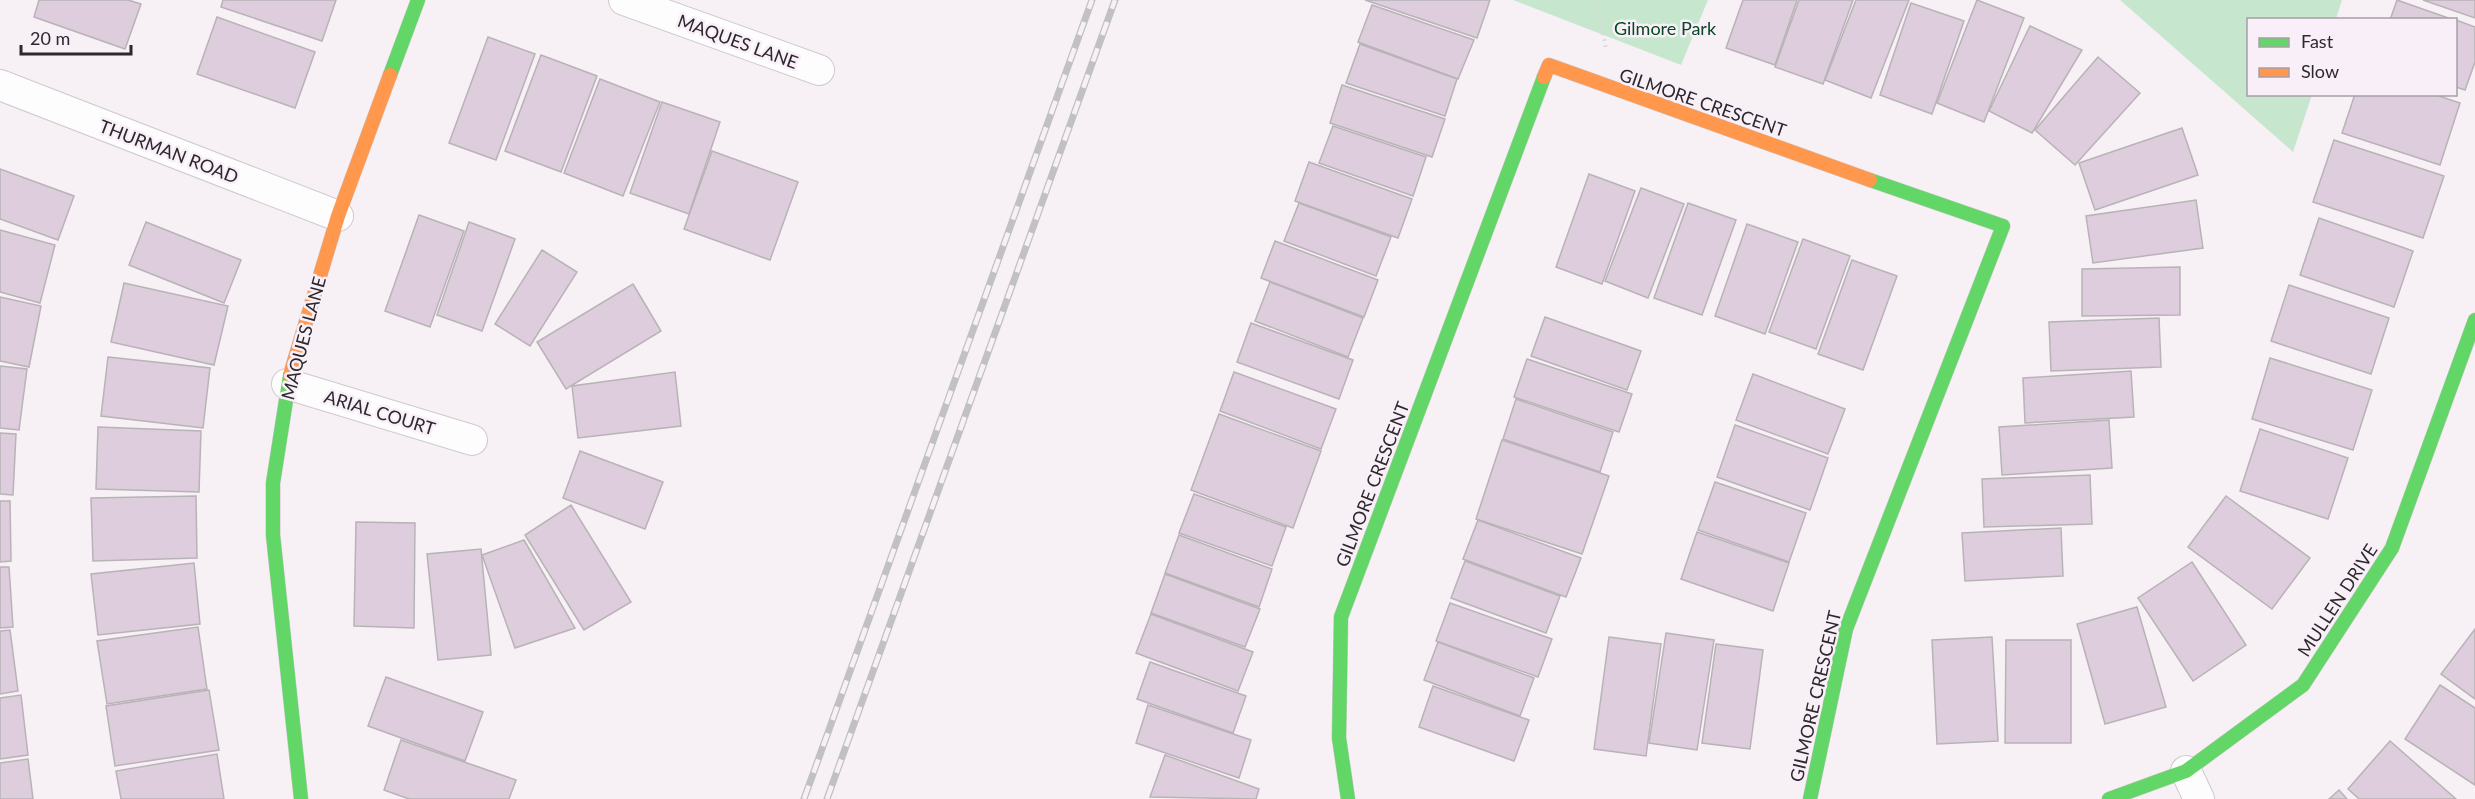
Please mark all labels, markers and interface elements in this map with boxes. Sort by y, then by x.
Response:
street label: MAQUES LANE [675,9,801,73]
park label: Gilmore Park [1614,17,1717,39]
scale bar [21,18,130,56]
legend [2247,18,2457,96]
text: 20 m [30,27,70,49]
text: Fast [2301,30,2334,52]
text: Slow [2301,60,2339,82]
street label: GILMORE CRESCENT [1617,63,1790,141]
street label: THURMAN ROAD [96,114,242,188]
street label: MAQUES LANE [276,274,330,402]
street label: ARIAL COURT [322,385,439,439]
street label: GILMORE CRESCENT [1330,398,1414,570]
street label: MULLEN DRIVE [2292,540,2382,660]
street label: GILMORE CRESCENT [1785,608,1845,784]

